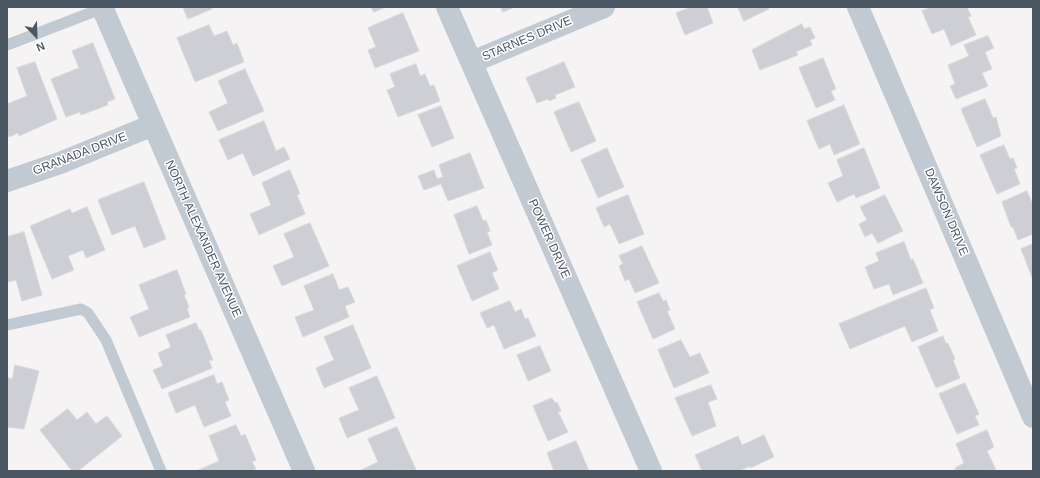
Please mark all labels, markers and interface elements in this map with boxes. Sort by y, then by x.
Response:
street label: STARNES DRIVE [480,14,574,64]
north arrow [16,16,56,56]
text: N [35,40,47,54]
street label: GRANADA DRIVE [31,129,129,179]
street label: NORTH ALEXANDER AVENUE [162,158,244,320]
street label: DAWSON DRIVE [921,166,971,258]
street label: POWER DRIVE [525,197,573,281]

